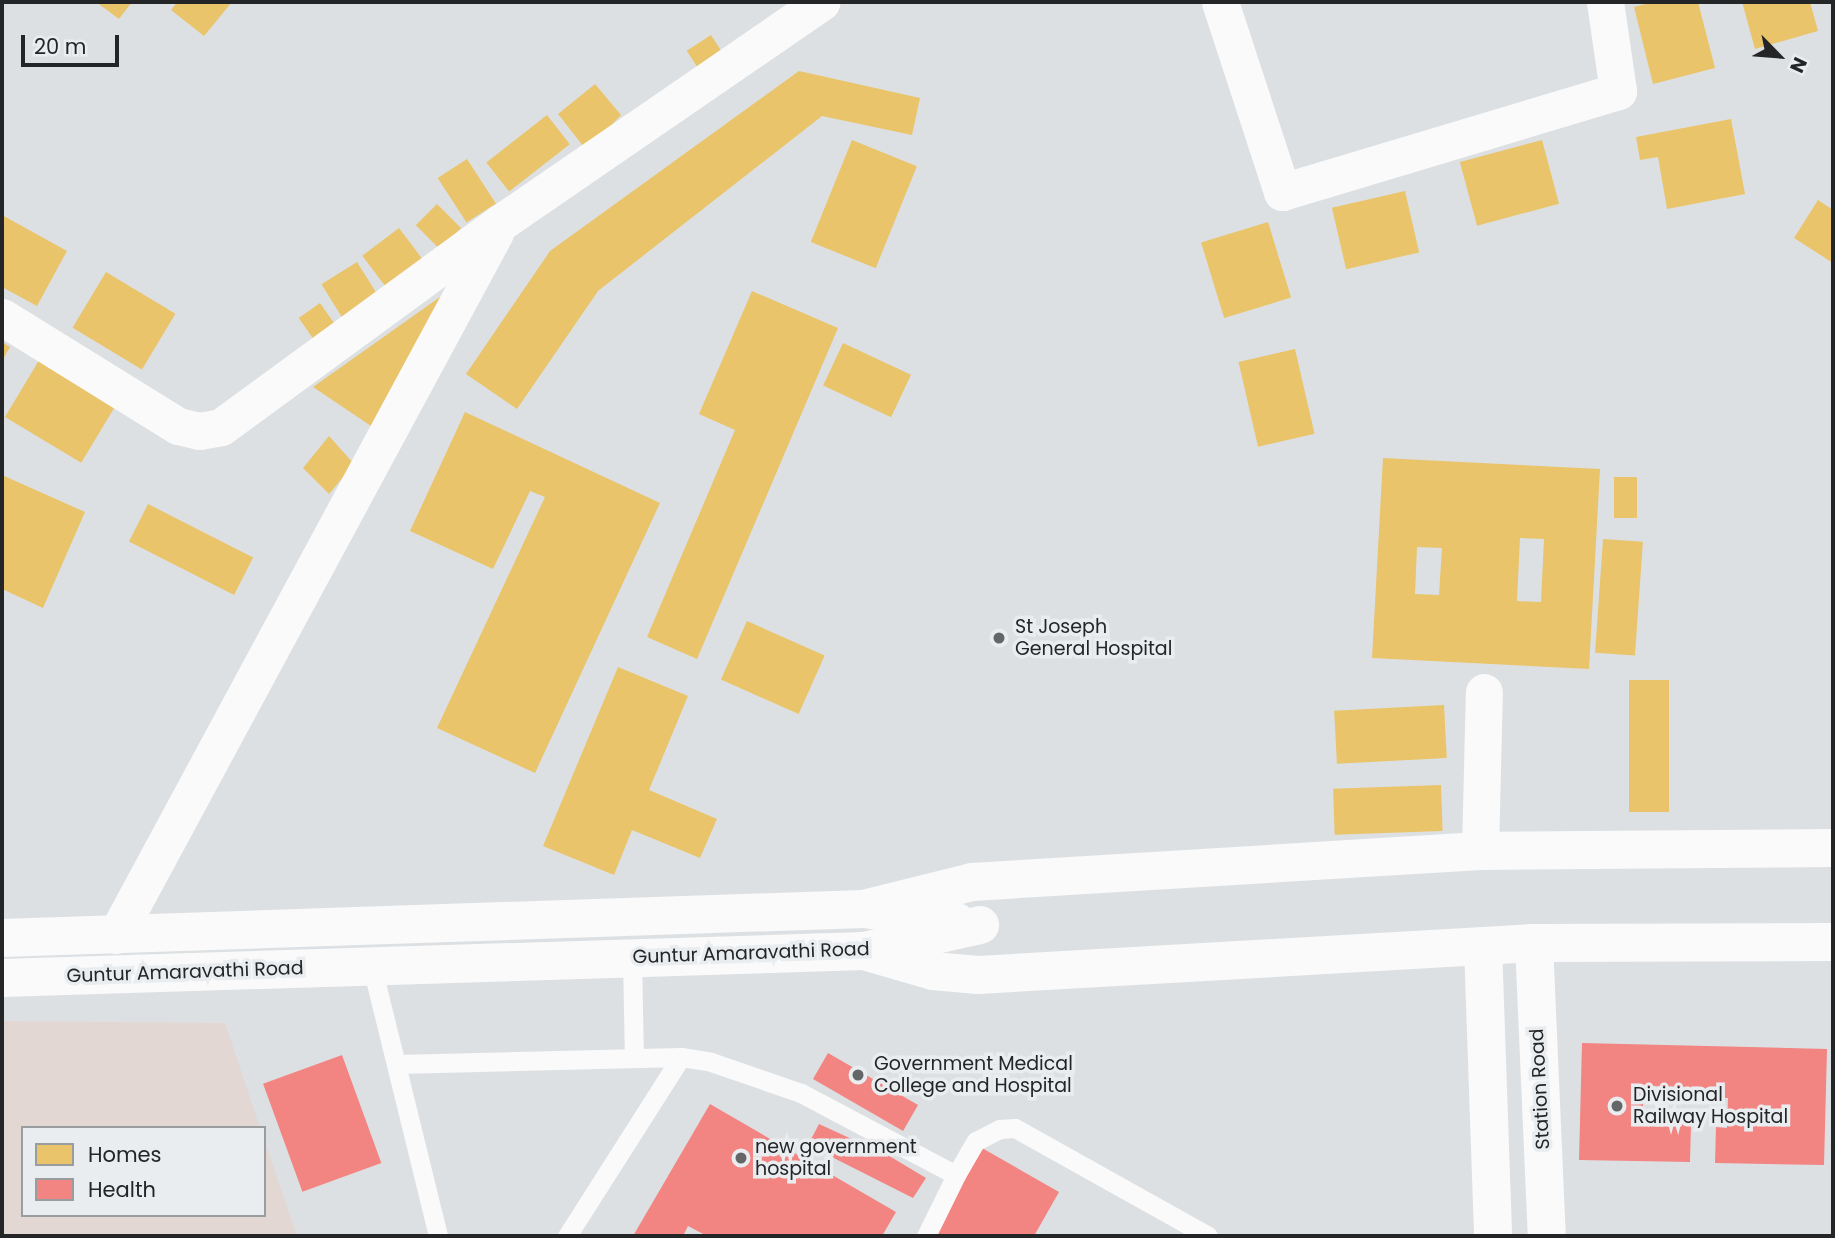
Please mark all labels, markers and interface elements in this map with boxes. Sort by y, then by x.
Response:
scale bar [24,21,122,65]
north arrow [1744,21,1814,91]
text: 20 m [34,32,87,61]
text: N [1783,53,1814,77]
place label: St Joseph General Hospital [1015,616,1172,660]
marker: St Joseph General Hospital [989,628,1009,648]
street label: Guntur Amaravathi Road [632,937,870,969]
street label: Guntur Amaravathi Road [66,956,304,988]
street label: Station Road [1525,1028,1555,1150]
place label: Government Medical College and Hospital [874,1053,1073,1097]
marker: Government Medical College and Hospital [848,1065,868,1085]
place label: Divisional Railway Hospital [1633,1084,1788,1128]
marker: Divisional Railway Hospital [1607,1096,1627,1116]
legend [21,1126,266,1217]
place label: new government hospital [755,1136,917,1180]
text: Homes [88,1140,162,1169]
marker: new government hospital [733,1150,749,1166]
text: Health [88,1175,156,1204]

